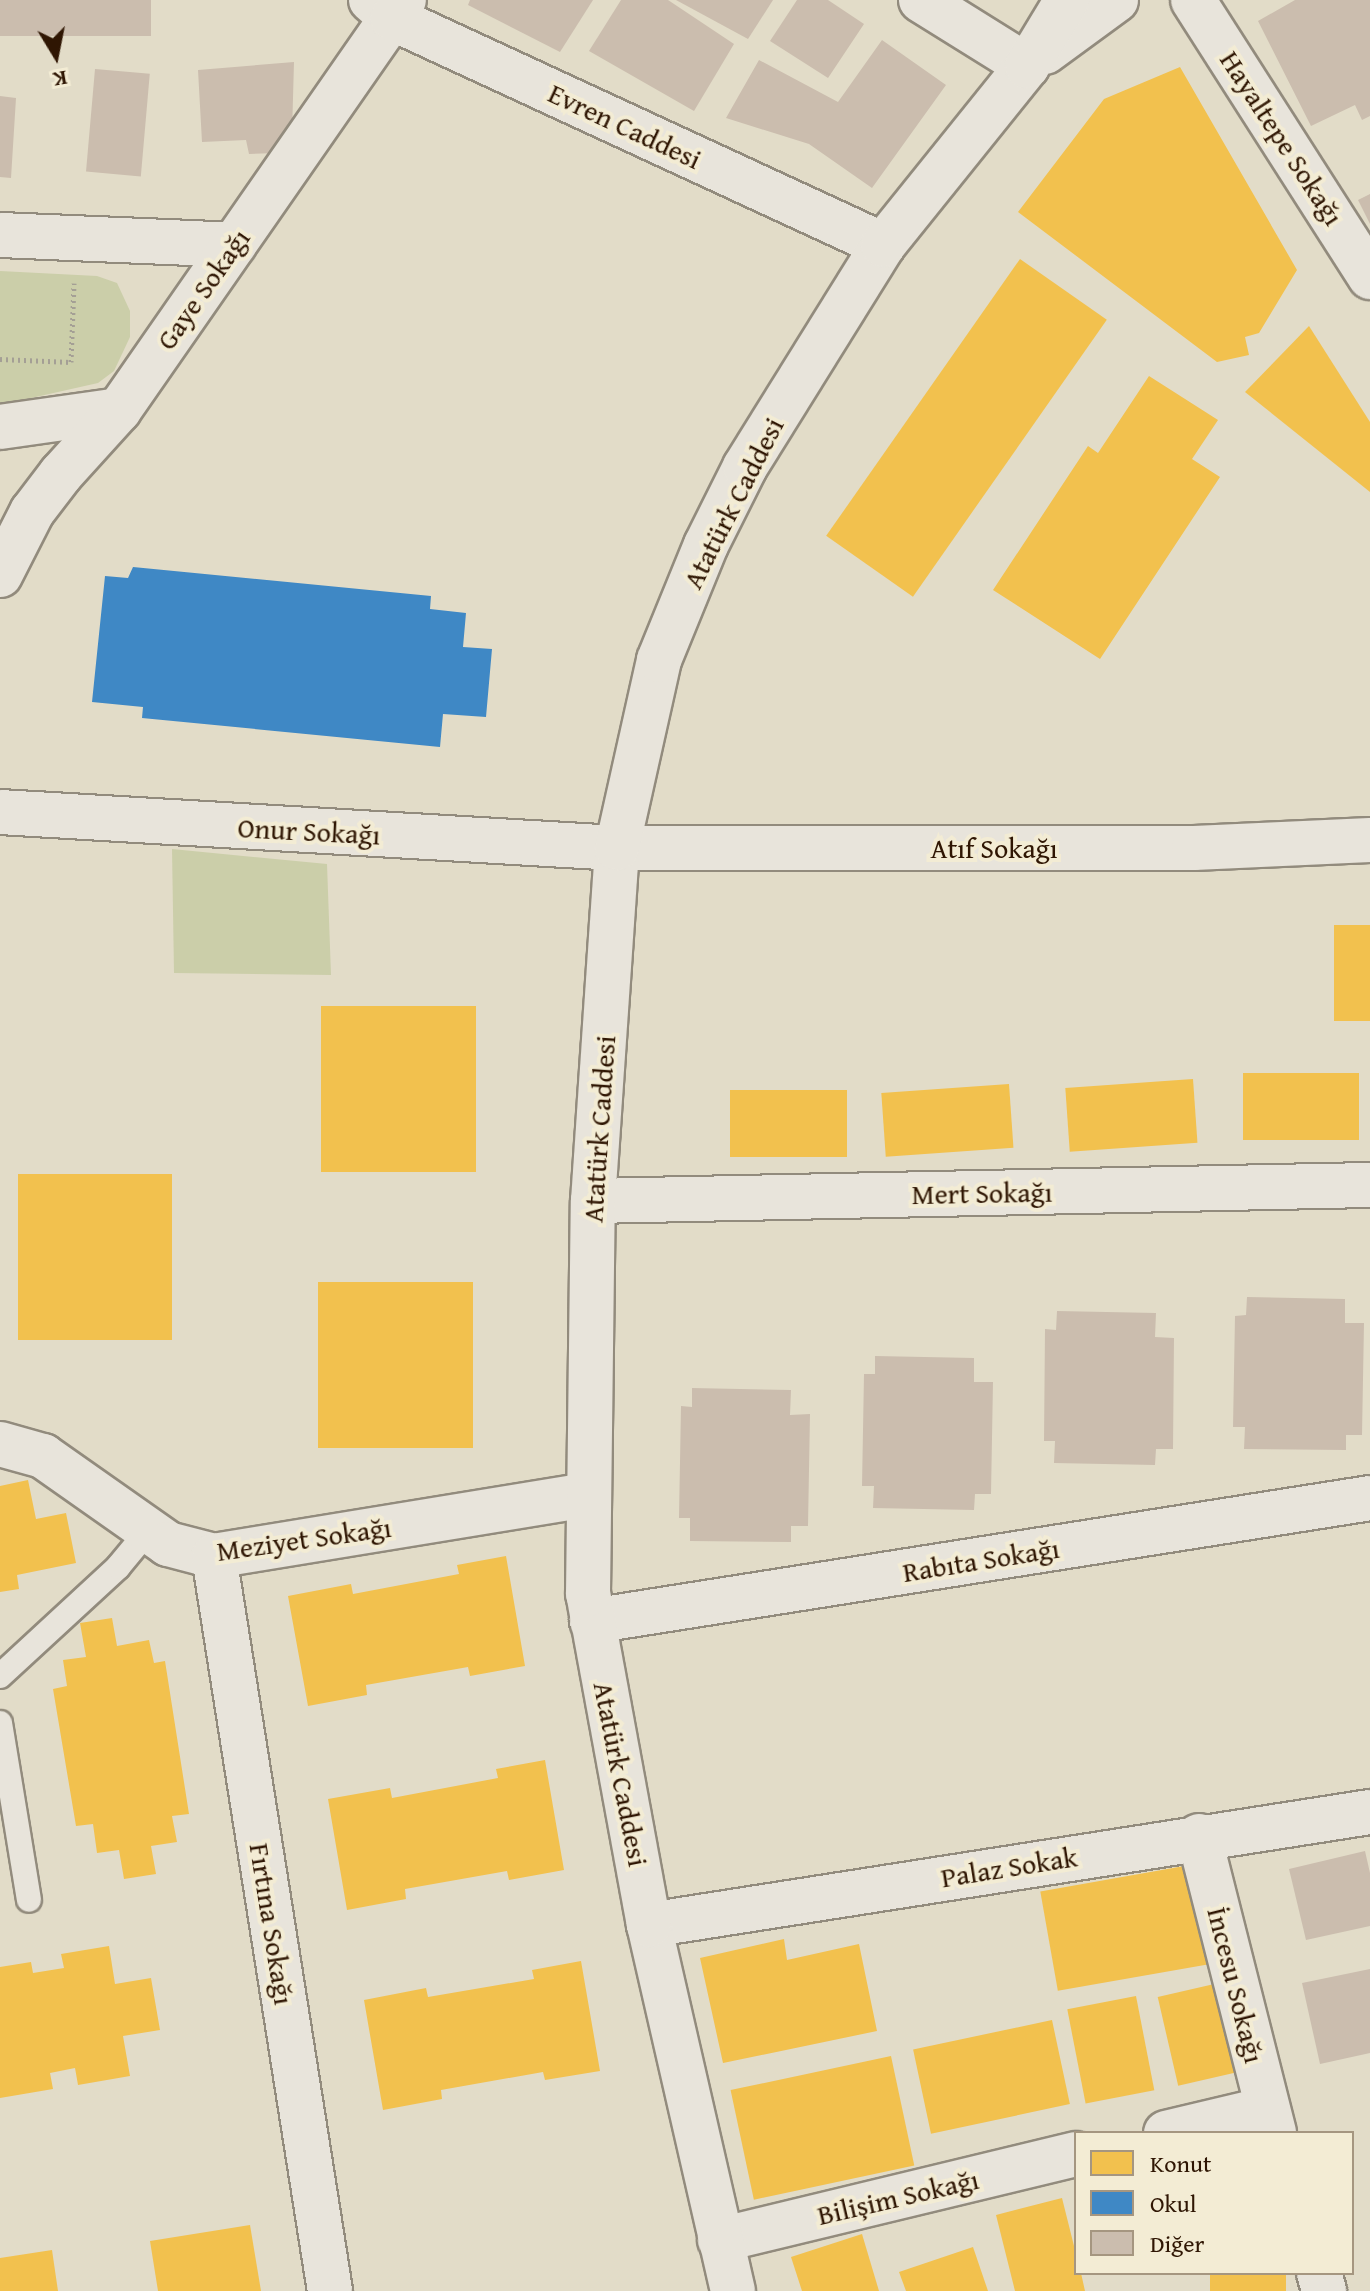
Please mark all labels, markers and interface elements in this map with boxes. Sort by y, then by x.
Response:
north arrow [16,16,96,96]
street label: Hayaltepe Sokağı [1213,45,1351,231]
text: K [51,63,70,97]
street label: Evren Caddesi [543,76,707,176]
street label: Gaye Sokağı [149,222,257,356]
street label: Atatürk Caddesi [675,412,791,594]
street label: Onur Sokağı [237,810,381,852]
street label: Atıf Sokağı [930,831,1058,865]
street label: Atatürk Caddesi [576,1034,622,1224]
street label: Mert Sokağı [911,1175,1053,1211]
street label: Meziyet Sokağı [215,1510,393,1568]
street label: Rabıta Sokağı [900,1531,1062,1589]
street label: Atatürk Caddesi [587,1679,655,1869]
street label: Palaz Sokak [939,1840,1079,1894]
street label: Fırtına Sokağı [243,1841,301,2007]
street label: İncesu Sokağı [1200,1904,1272,2066]
legend [1074,2131,1354,2275]
text: Konut [1150,2146,1211,2181]
street label: Bilişim Sokağı [814,2162,982,2232]
text: Okul [1150,2186,1197,2221]
text: Diğer [1150,2226,1204,2261]

